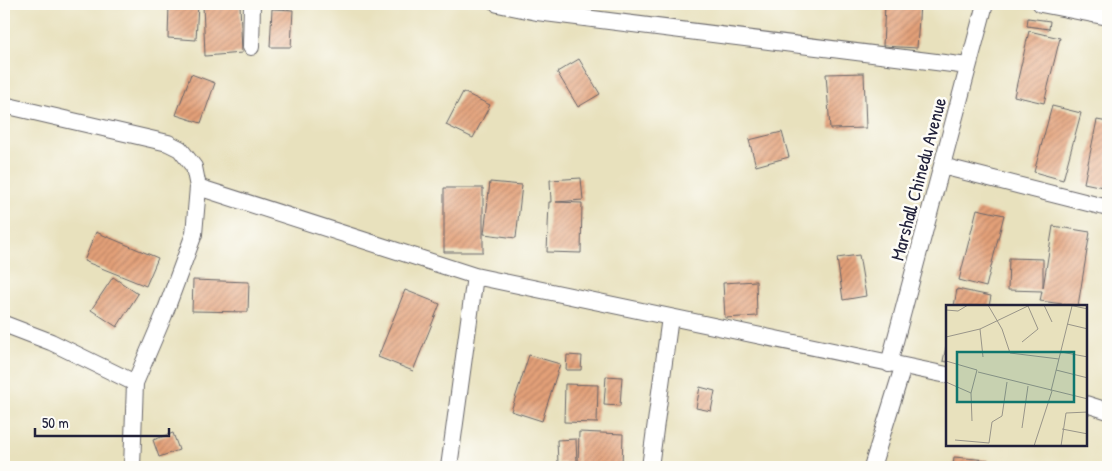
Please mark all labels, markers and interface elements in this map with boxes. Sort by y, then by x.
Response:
street label: Marshall Chinedu Avenue [884,94,952,263]
inset map [946,305,1087,446]
scale bar [35,406,169,438]
text: 50 m [42,412,69,433]

